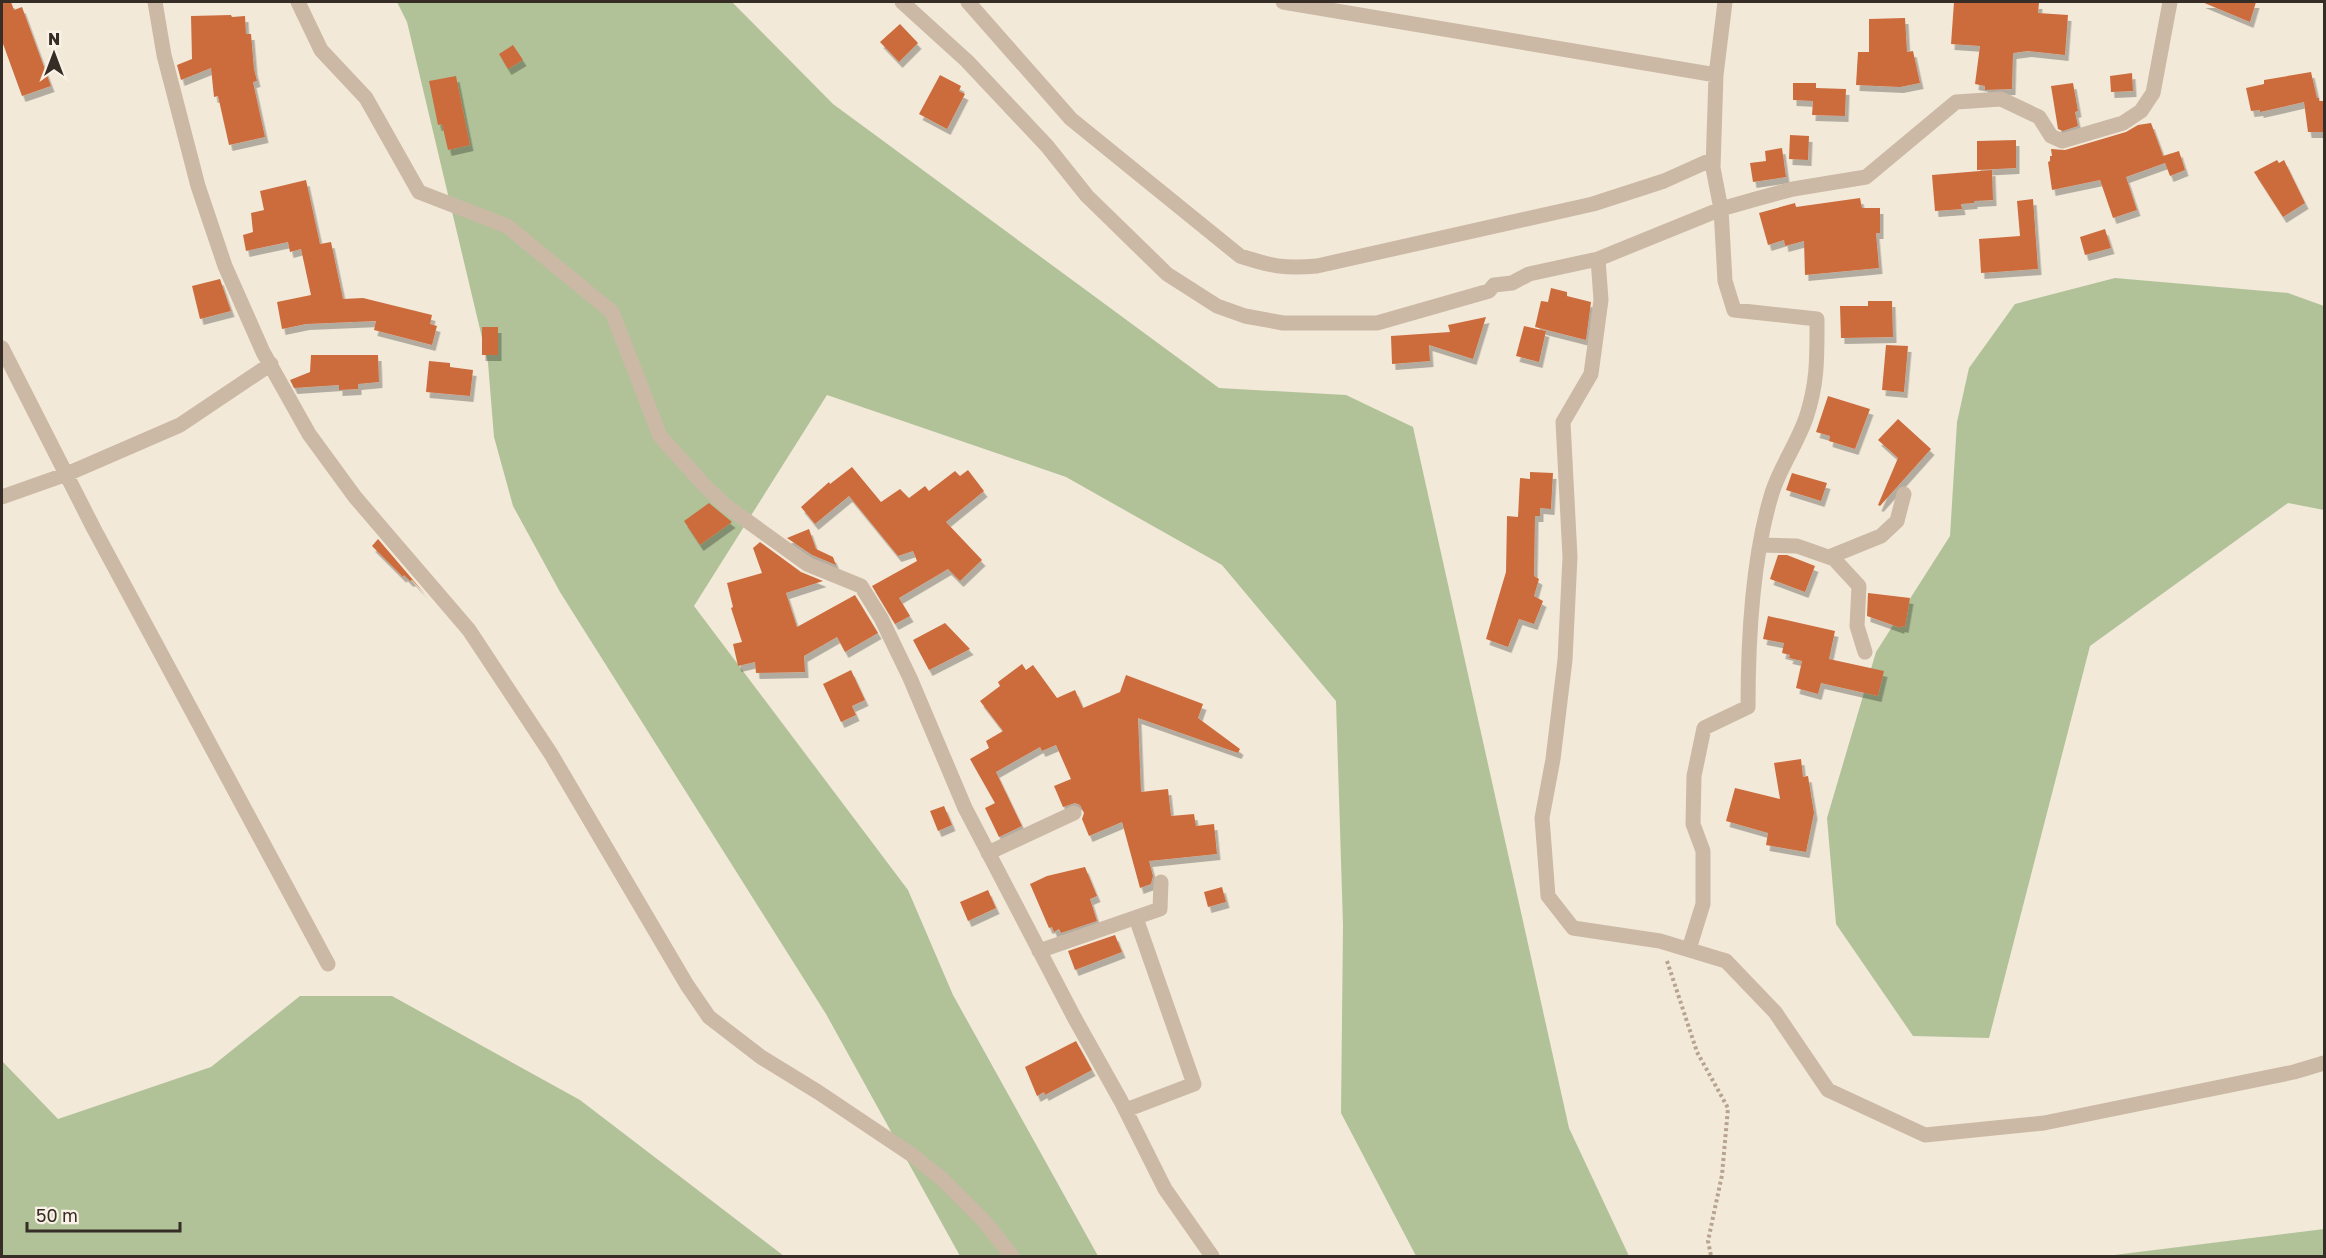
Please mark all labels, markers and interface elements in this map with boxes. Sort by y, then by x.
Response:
north arrow [24,24,84,84]
text: N [48,29,60,49]
scale bar [27,1195,180,1233]
text: 50 m [36,1204,78,1226]

